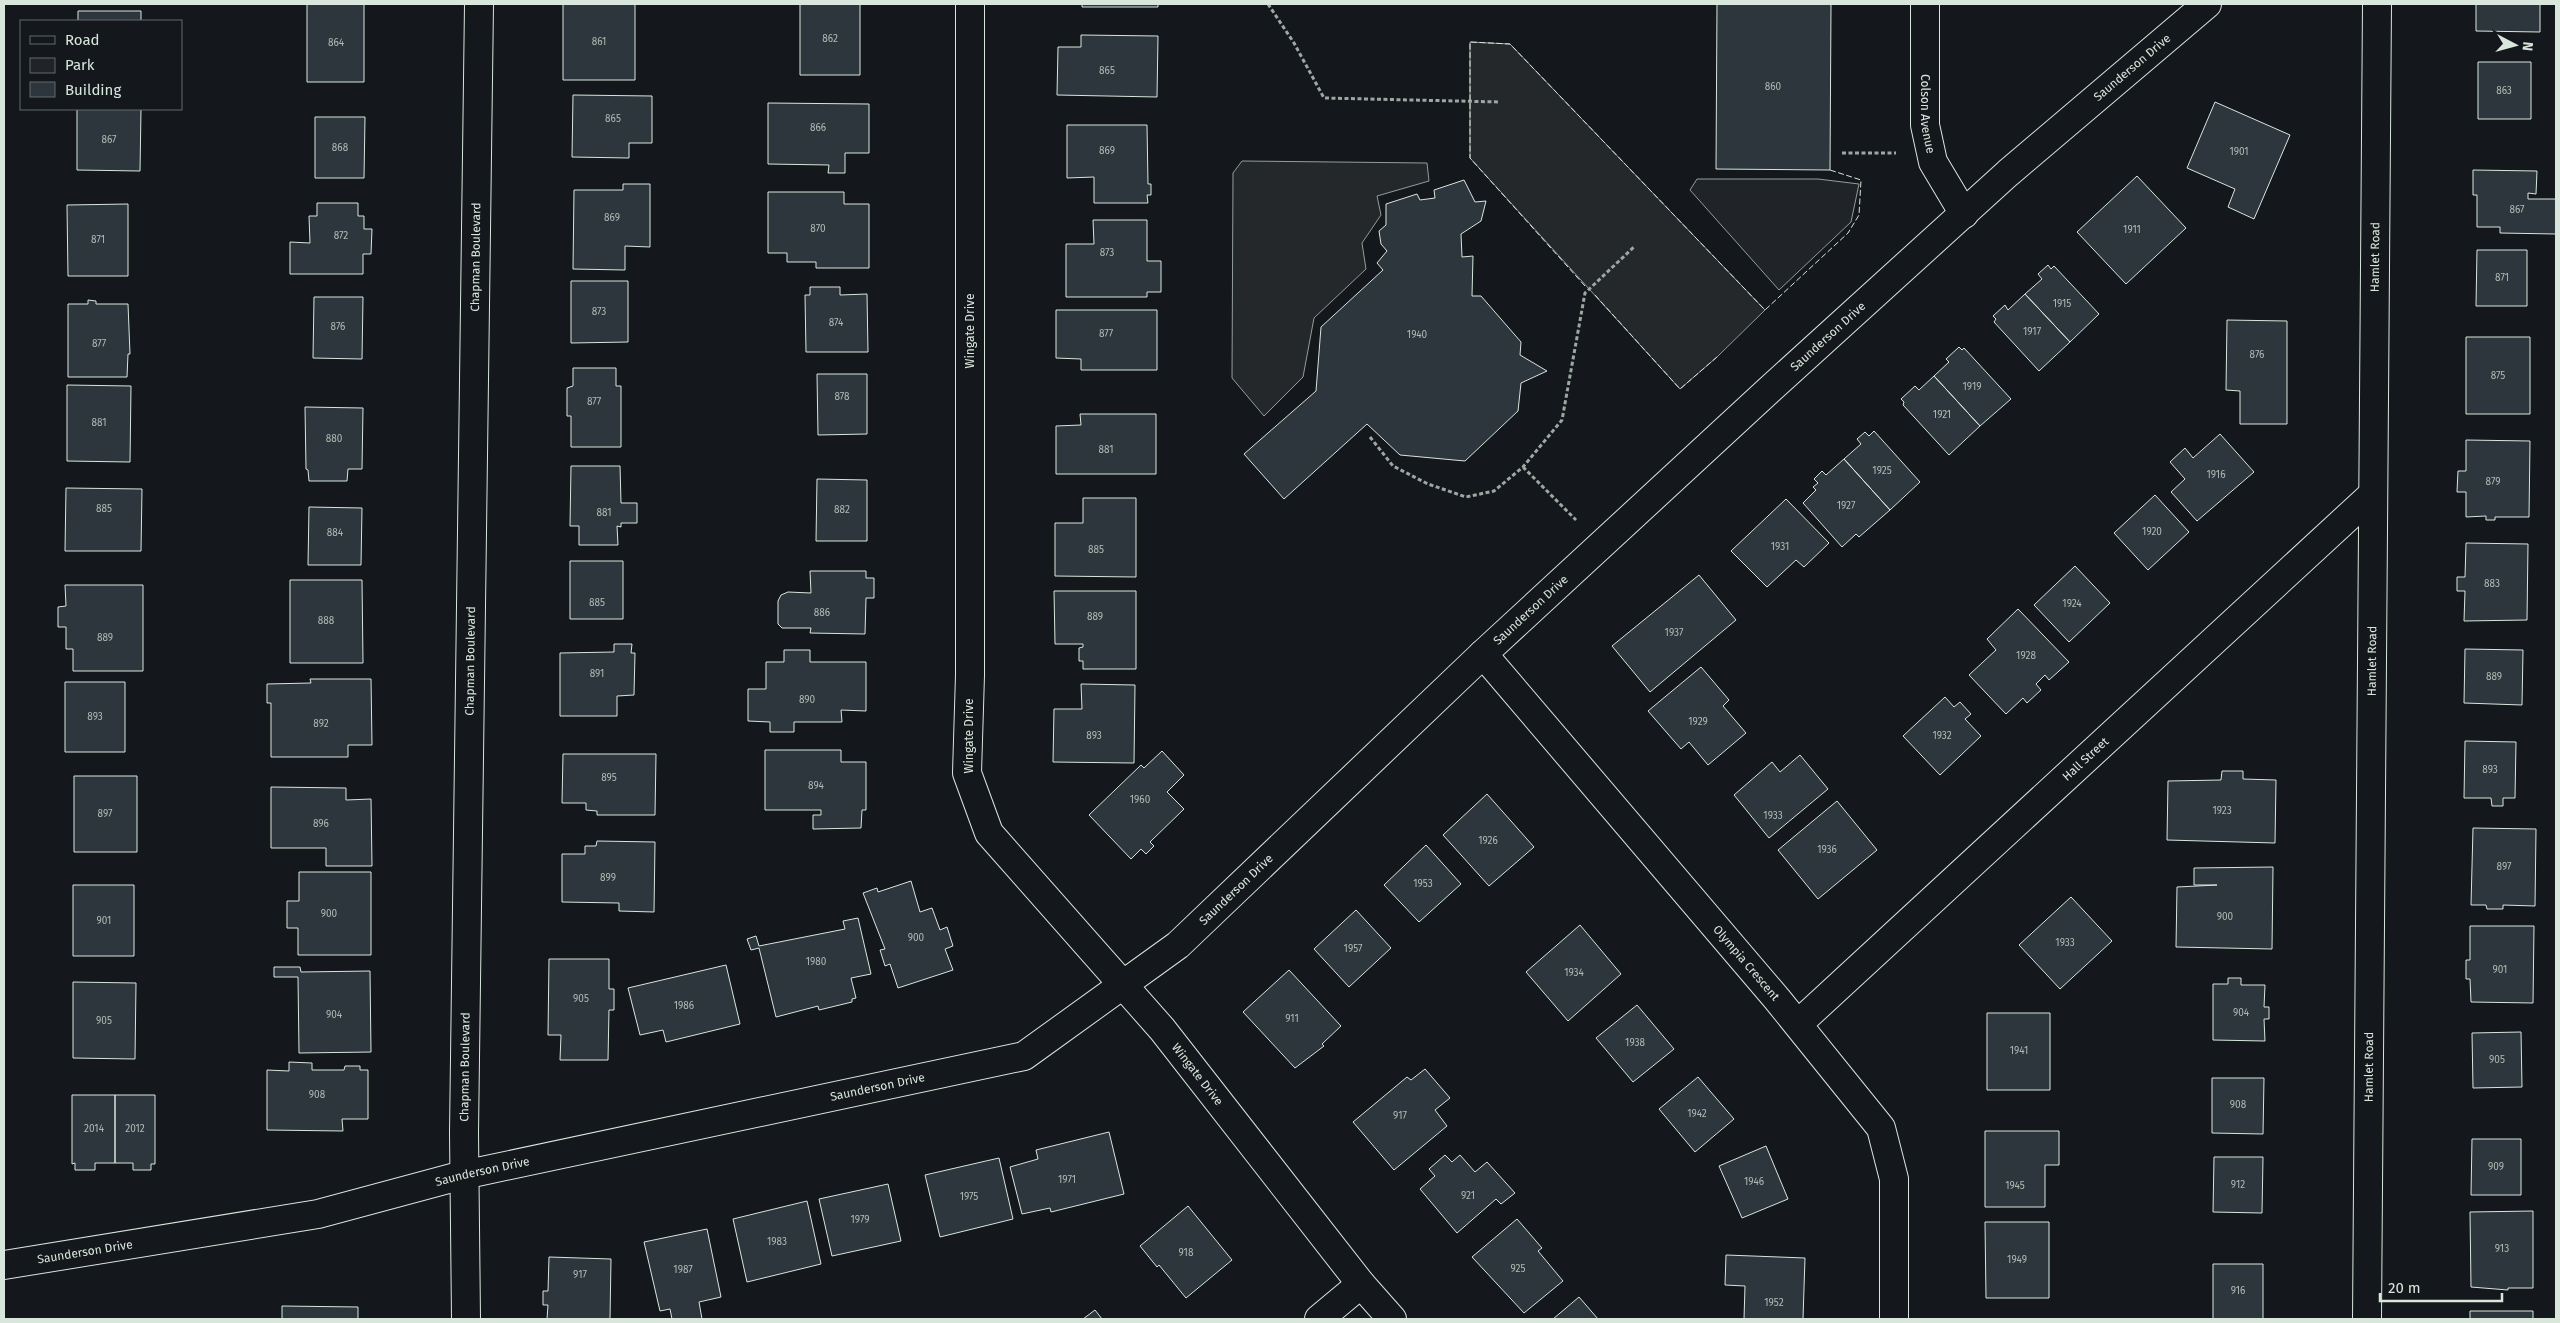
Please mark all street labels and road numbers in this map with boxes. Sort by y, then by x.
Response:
street label: Saunderson Drive [2091,31,2173,104]
street label: Colson Avenue [1918,74,1938,155]
street label: Chapman Boulevard [468,202,483,312]
street label: Hamlet Road [2368,222,2382,292]
street label: Wingate Drive [963,294,977,368]
street label: Saunderson Drive [1788,299,1868,374]
street label: Saunderson Drive [1491,572,1571,648]
street label: Chapman Boulevard [463,606,478,716]
street label: Hamlet Road [2365,626,2379,696]
street label: Wingate Drive [962,699,976,773]
street label: Hall Street [2060,734,2112,784]
street label: Saunderson Drive [1197,851,1276,928]
street label: Olympia Crescent [1710,922,1783,1004]
street label: Chapman Boulevard [457,1012,473,1122]
street label: Hamlet Road [2362,1032,2376,1102]
street label: Wingate Drive [1169,1041,1226,1108]
street label: Saunderson Drive [829,1070,926,1104]
street label: Saunderson Drive [434,1154,531,1189]
street label: Saunderson Drive [36,1237,134,1266]

